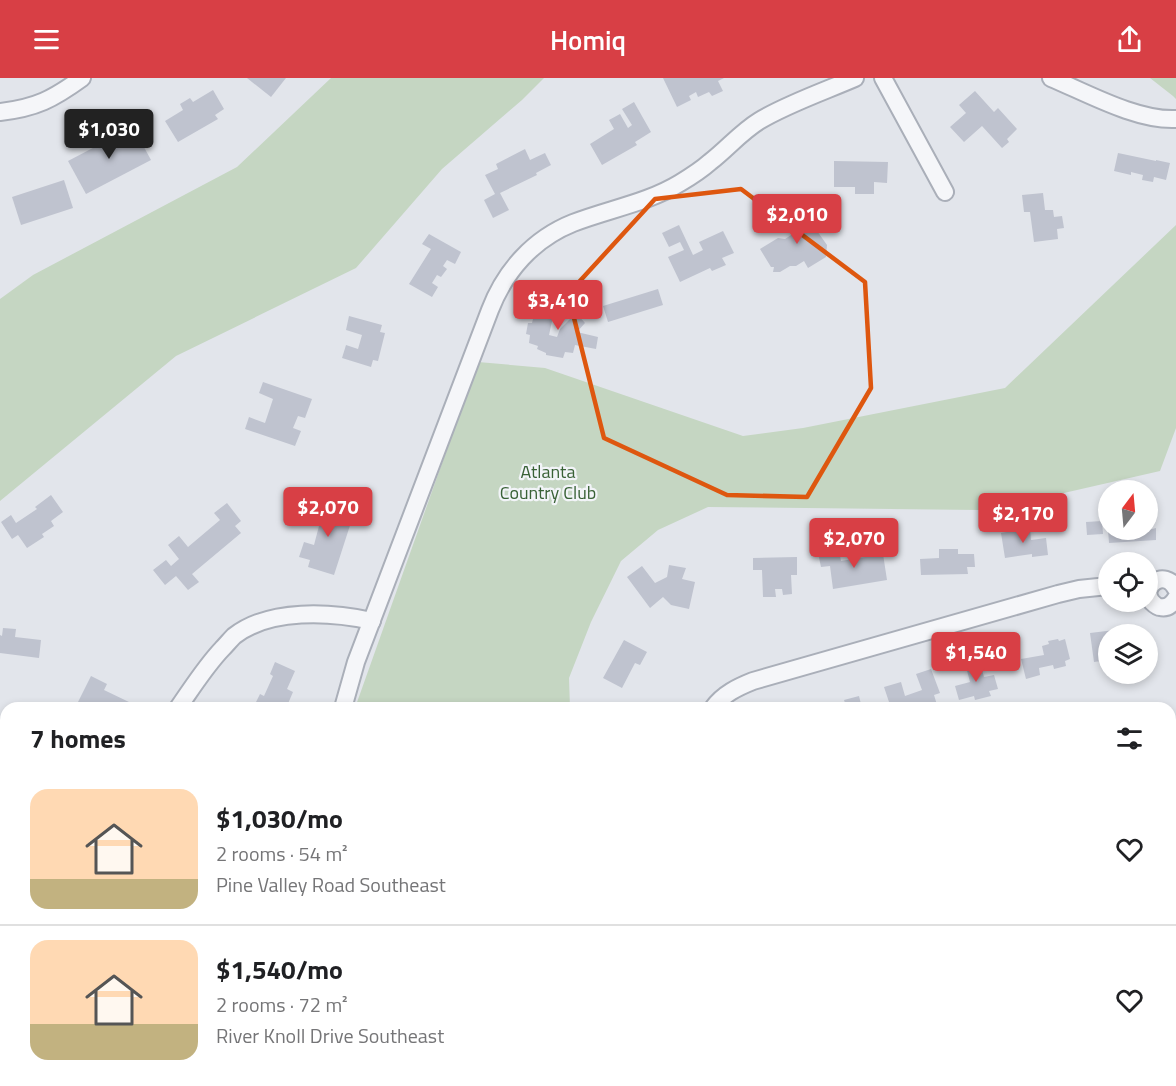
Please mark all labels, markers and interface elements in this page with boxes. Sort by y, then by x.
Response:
text: Homiq [550,19,626,60]
icon: menu [30,23,63,56]
icon: share [1113,23,1146,56]
pin: $1,030 [60,109,158,160]
text: $1,030 [78,113,140,144]
pin: $2,010 [748,194,846,245]
text: $2,010 [766,198,828,229]
pin: $3,410 [509,280,607,331]
text: $3,410 [527,284,589,315]
park label: Atlanta Country Club [500,458,596,506]
north arrow [1098,480,1158,540]
map controls [1098,480,1158,684]
pin: $2,070 [279,487,377,538]
text: $2,070 [297,491,359,522]
pin: $2,170 [974,493,1072,544]
text: $2,170 [992,497,1054,528]
pin: $2,070 [805,518,903,569]
text: $2,070 [823,522,885,553]
button: locate [1098,552,1158,612]
button: layers [1098,624,1158,684]
pin: $1,540 [927,632,1025,683]
text: $1,540 [945,636,1007,667]
text: 7 homes [30,719,126,758]
icon: filters [1113,722,1146,755]
text: $1,030/mo [216,799,343,838]
icon: home [78,813,150,885]
icon: heart [1113,833,1146,866]
text: 2 rooms · 54 m² [216,838,348,869]
text: Pine Valley Road Southeast [216,869,446,900]
text: $1,540/mo [216,950,343,989]
icon: home [78,964,150,1036]
icon: heart [1113,984,1146,1017]
text: 2 rooms · 72 m² [216,989,348,1020]
text: River Knoll Drive Southeast [216,1020,444,1051]

